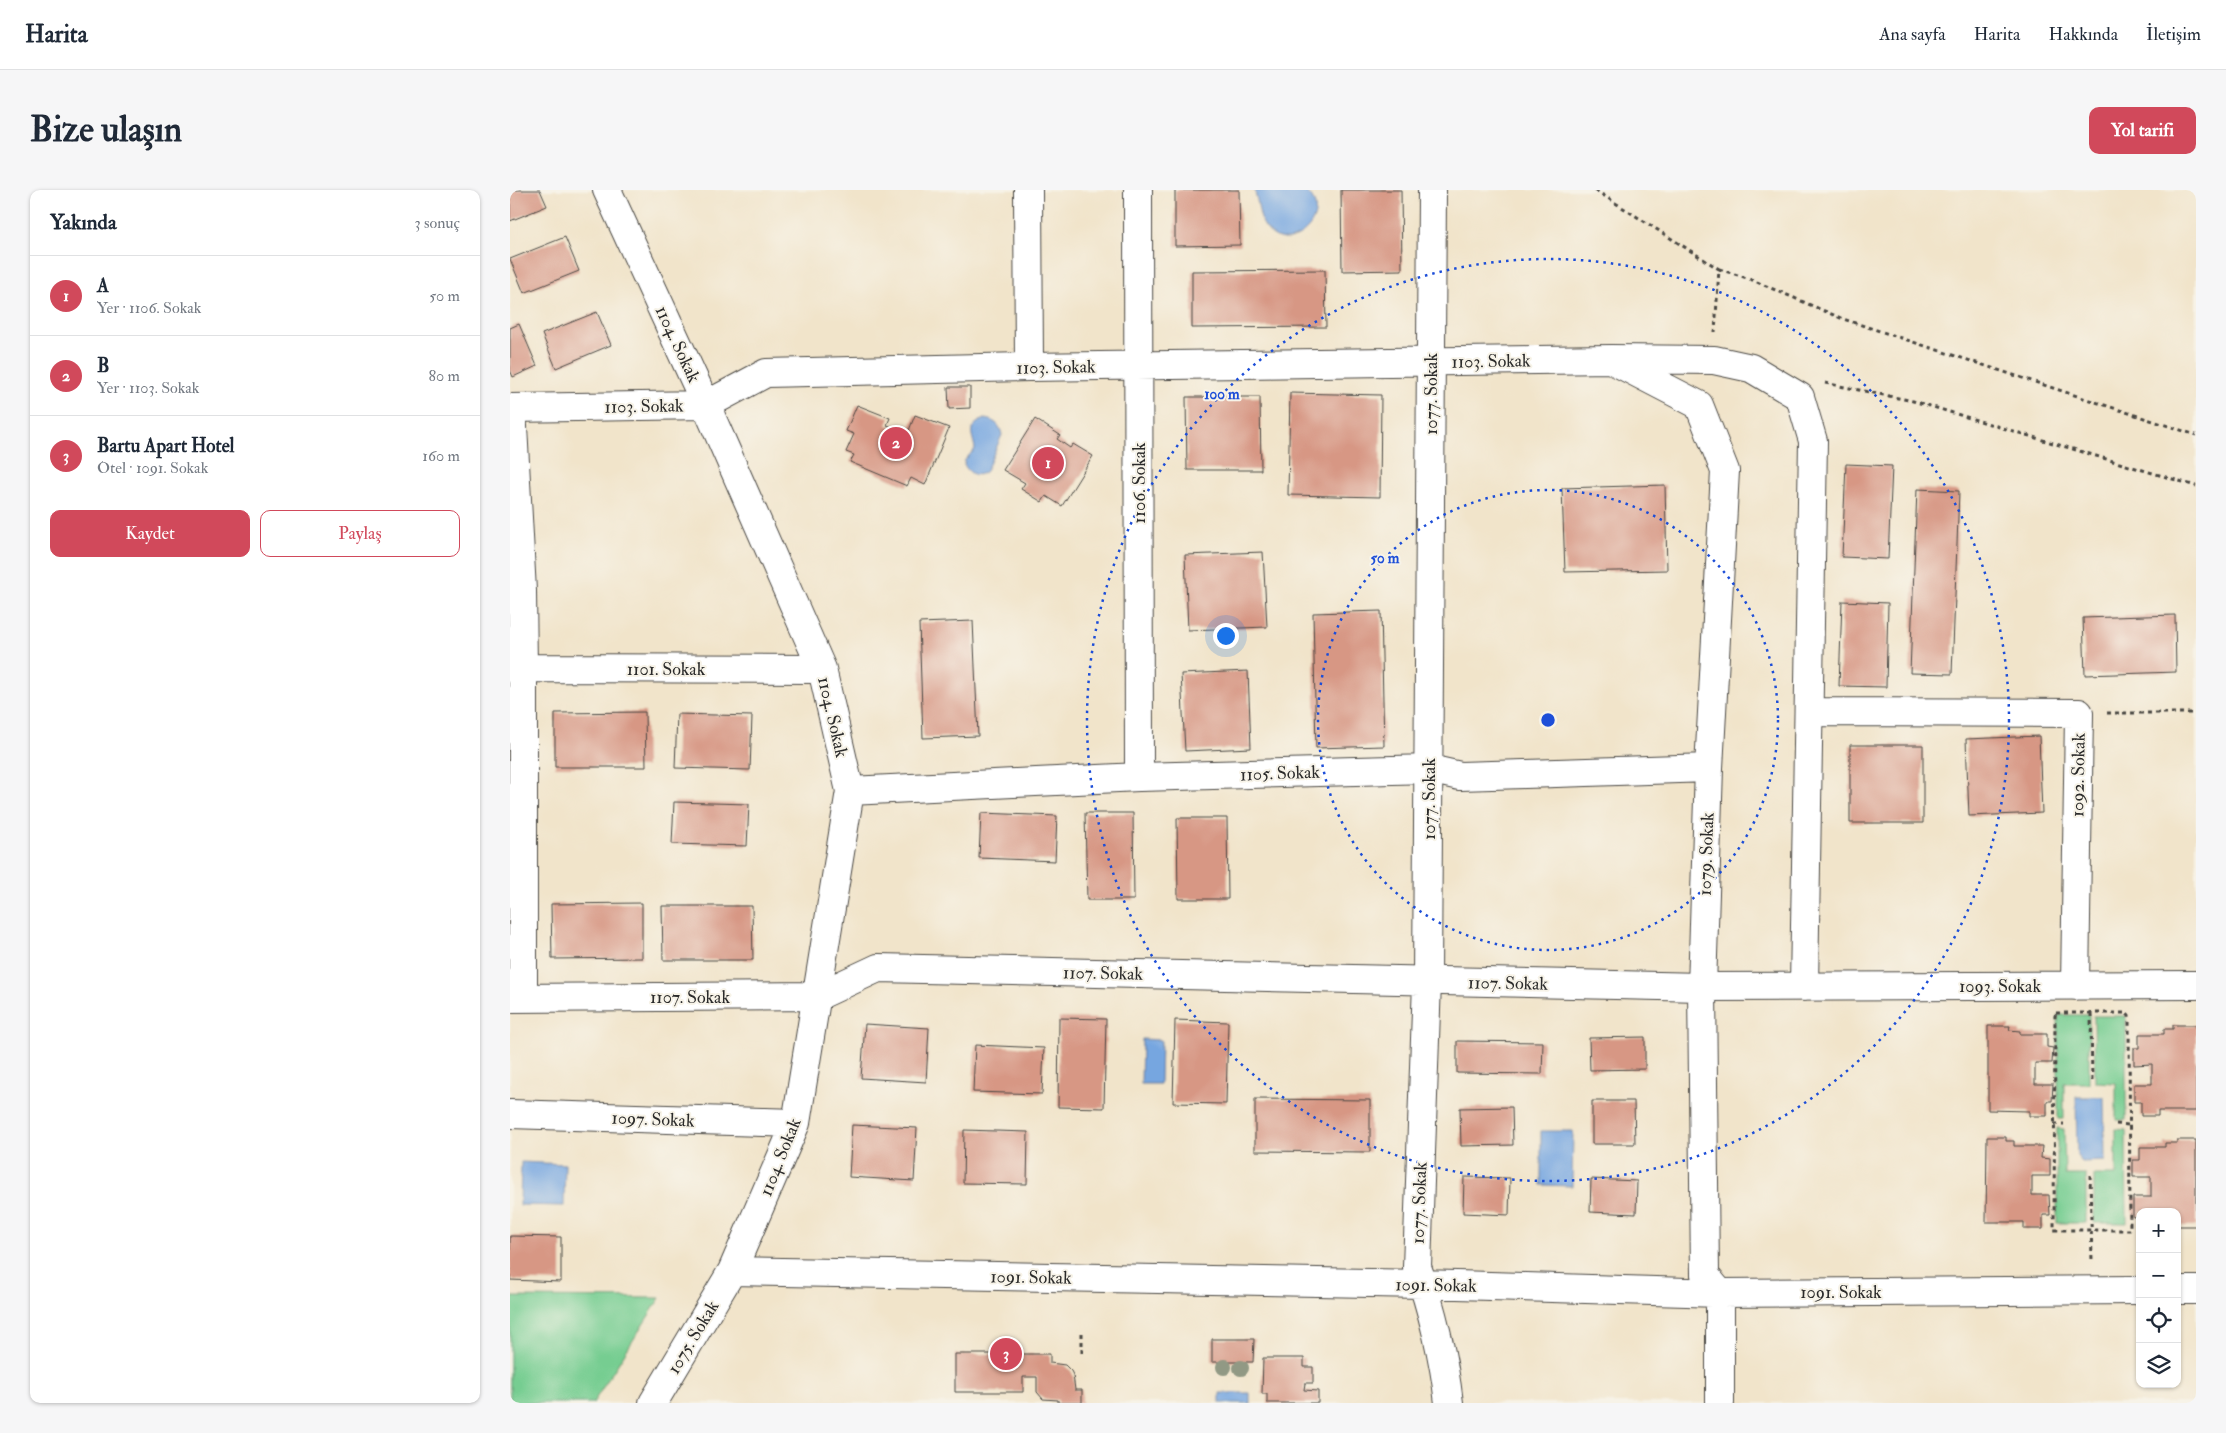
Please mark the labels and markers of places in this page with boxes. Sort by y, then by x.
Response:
pin: 2 [880,424,912,462]
pin: 1 [1032,444,1064,482]
centre of rings [1539,711,1557,729]
pin: 3 [990,1335,1022,1373]

